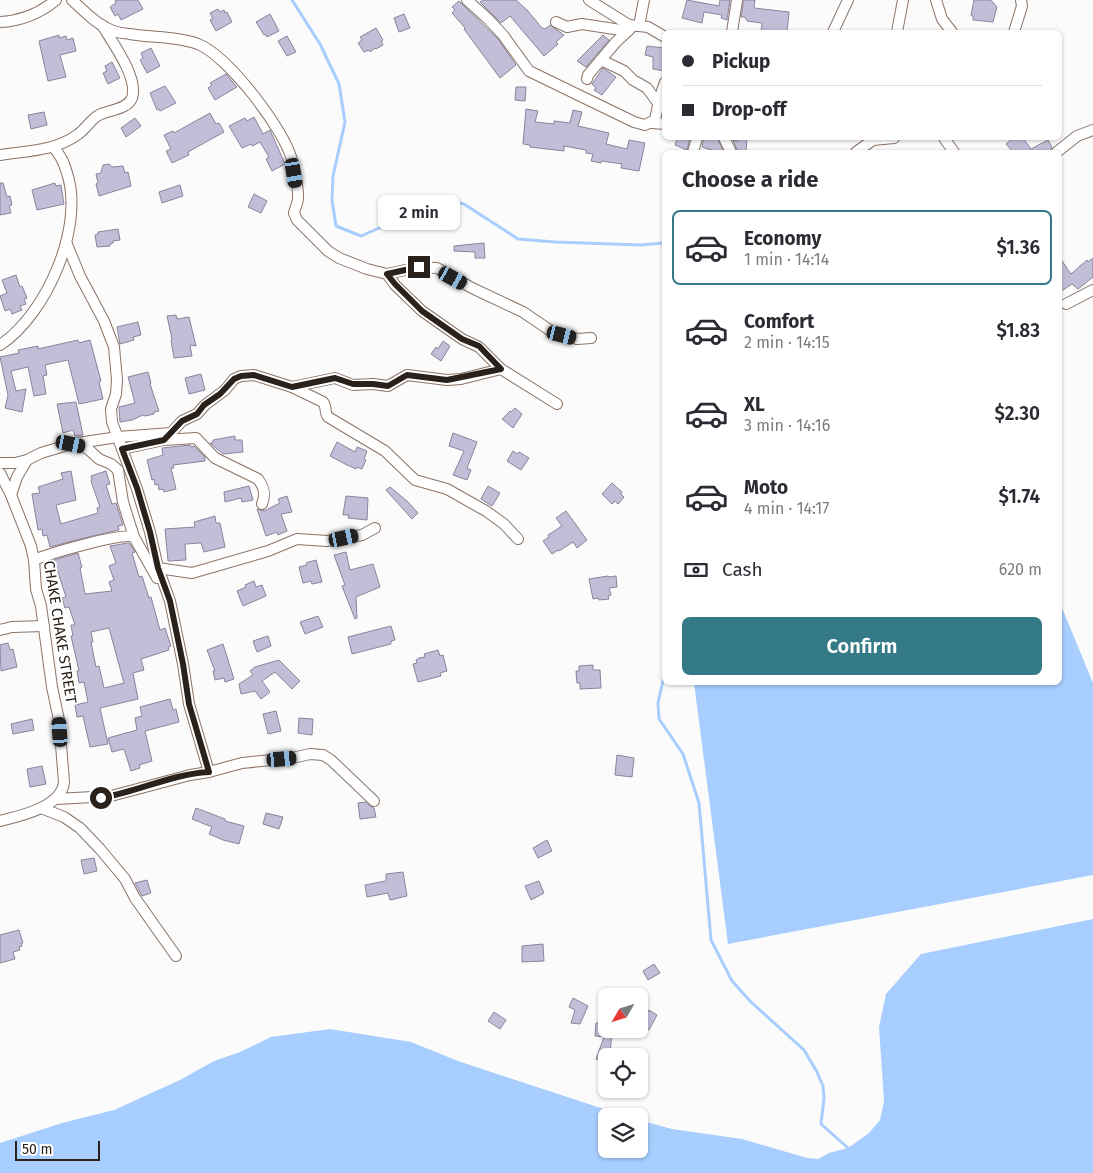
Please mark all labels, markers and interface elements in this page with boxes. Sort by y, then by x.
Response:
text: Pickup [712,50,770,73]
text: Drop-off [712,98,786,121]
car [284,157,303,189]
text: Choose a ride [682,166,818,193]
callout: 2 min [378,194,460,230]
text: 2 min [399,203,439,222]
icon: car [684,225,729,270]
text: Economy [744,227,821,250]
text: $1.36 [996,236,1040,259]
text: 1 min · 14:14 [744,250,829,269]
route end [408,256,430,278]
car [436,264,469,292]
icon: car [684,308,729,353]
text: Comfort [744,310,814,333]
text: $1.83 [996,319,1040,342]
car [545,324,578,346]
text: 2 min · 14:15 [744,333,830,352]
icon: car [684,391,729,436]
text: XL [744,393,765,416]
text: $2.30 [994,402,1040,425]
text: 3 min · 14:16 [744,416,830,435]
car [54,434,87,454]
icon: car [684,474,729,519]
text: Moto [744,476,788,499]
text: $1.74 [998,485,1040,508]
text: 4 min · 14:17 [744,499,829,518]
car [327,528,360,548]
icon: cash [682,556,710,584]
text: Cash [722,558,763,581]
street label: CHAKE CHAKE STREET [40,559,80,705]
text: 620 m [999,560,1042,579]
button: Confirm [682,617,1042,675]
car [51,717,68,747]
car [266,750,297,768]
route start [90,787,112,809]
north arrow [598,988,648,1038]
map controls [598,988,648,1158]
button: locate [598,1048,648,1098]
button: layers [598,1108,648,1158]
scale bar [15,1138,100,1161]
text: 50 m [22,1141,53,1158]

